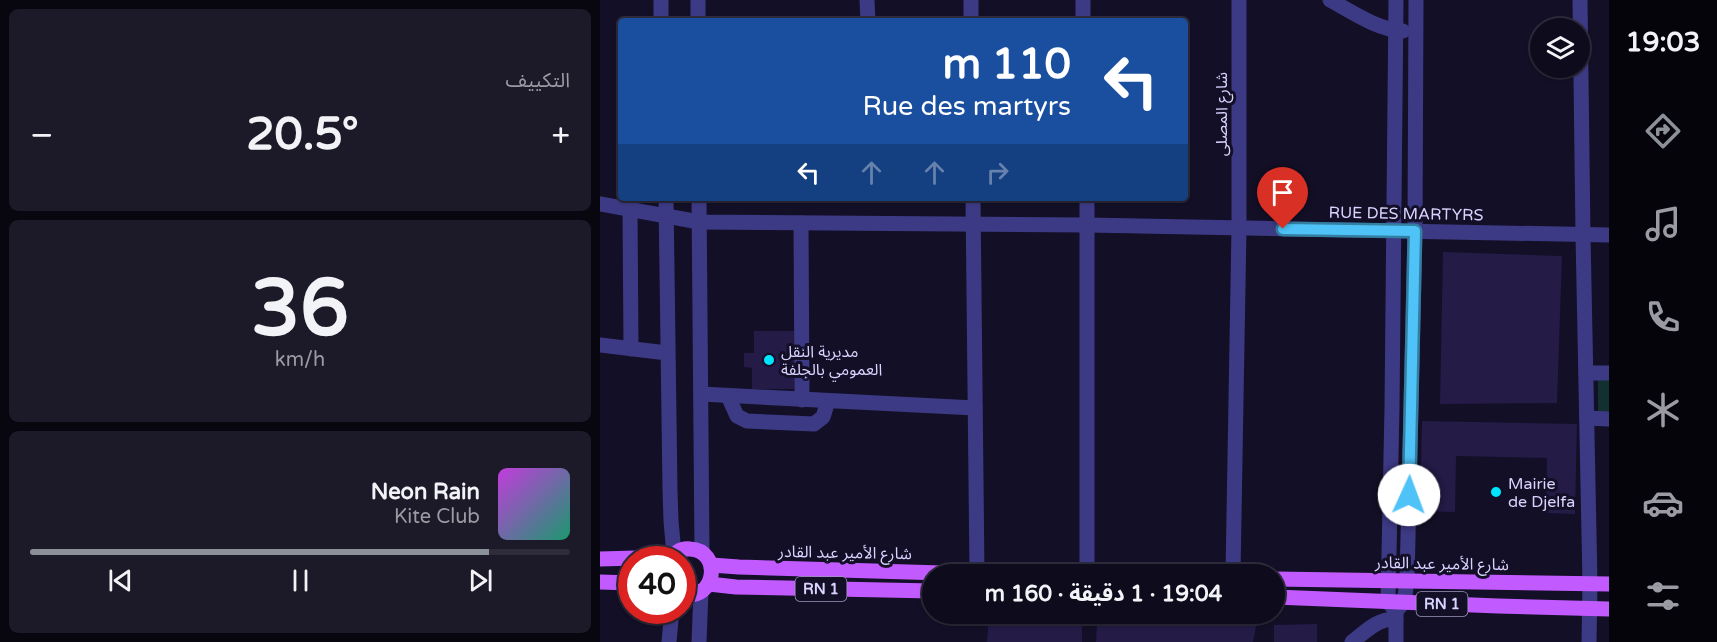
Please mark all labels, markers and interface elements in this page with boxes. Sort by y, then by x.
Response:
map controls [1530,18,1590,78]
button: layers [1530,18,1590,78]
text: 19:03 [1626,26,1700,59]
text: 110 m [942,39,1071,90]
icon: left [1092,42,1170,120]
text: التكييف [506,69,570,93]
street label: شارع المصلى [1212,72,1234,156]
text: Rue des martyrs [862,90,1071,123]
text: 20.5° [246,108,359,162]
icon: directions [1642,110,1684,152]
text: − [30,116,54,155]
text: + [551,116,570,155]
icon: left [792,156,825,189]
icon: ahead [855,156,888,189]
icon: ahead [918,156,951,189]
icon: right [981,156,1014,189]
pin [1257,167,1308,229]
icon: arrive [1266,176,1299,209]
street label: RUE DES MARTYRS [1328,203,1484,225]
icon: music [1642,203,1684,245]
text: 36 [251,262,349,356]
icon: phone [1642,296,1684,338]
place label: مديرية النقل العمومي بالجلفة [781,342,882,382]
text: km/h [275,348,325,372]
marker: مديرية النقل العمومي بالجلفة [762,353,776,367]
icon: climate [1642,389,1684,431]
position arrow [1377,463,1441,527]
place label: Mairie de Djelfa [1508,474,1575,512]
text: Neon Rain [371,479,480,505]
icon: car [1642,482,1684,524]
marker: Mairie de Djelfa [1489,485,1503,499]
text: Kite Club [394,505,480,529]
street label: شارع الأمير عبد القادر [777,542,912,566]
speed limit sign: 40 [618,546,696,624]
street label: شارع الأمير عبد القادر [1374,553,1509,577]
icon: previous [104,564,137,597]
icon: pause [284,564,317,597]
icon: next [464,564,497,597]
icon: filters [1642,575,1684,617]
road number: RN 1 [796,577,846,601]
text: 19:04 · 1 دقيقة · 160 m [985,581,1222,607]
road number: RN 1 [1416,592,1468,616]

